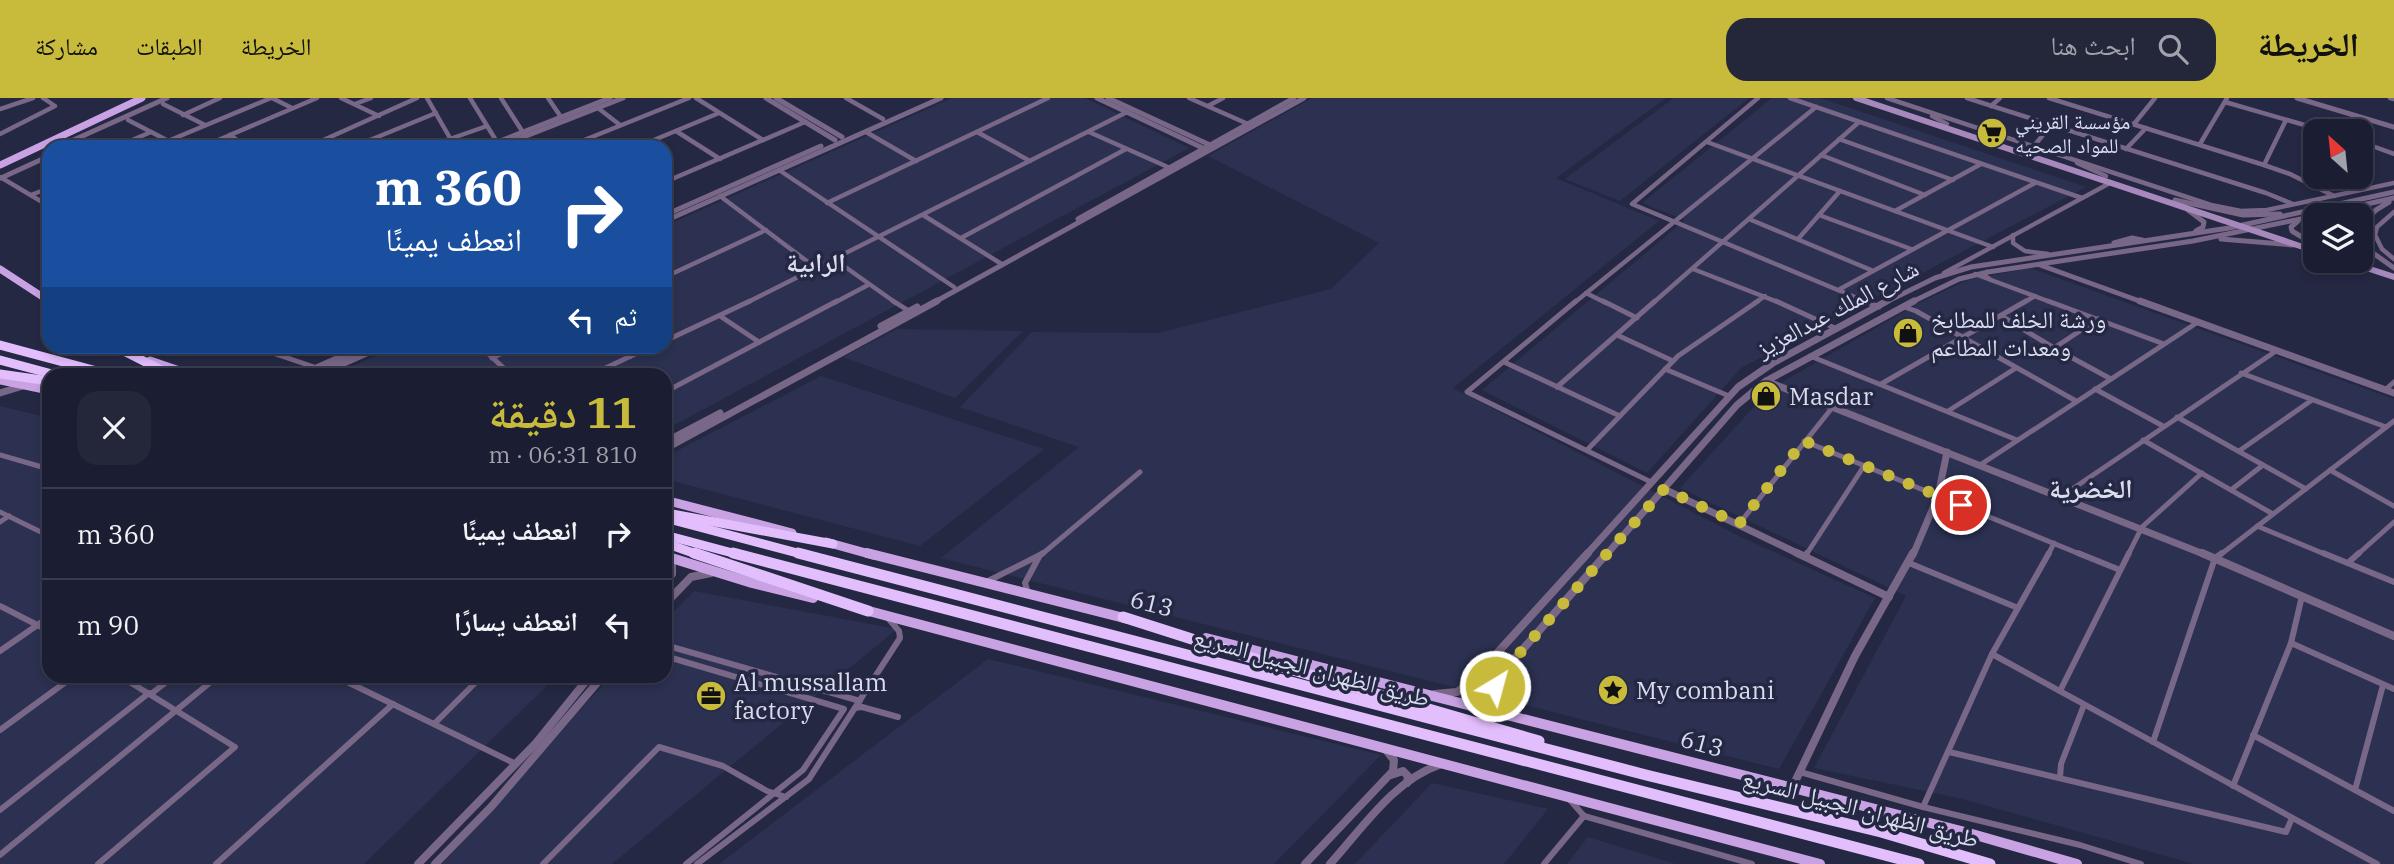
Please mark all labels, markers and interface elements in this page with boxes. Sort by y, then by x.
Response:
search box [1726,18,2216,81]
text: الخريطة [2258,22,2359,65]
text: ابحث هنا [2050,28,2136,62]
text: مشاركة [35,30,98,62]
text: الطبقات [136,30,203,62]
text: الخريطة [241,30,311,62]
icon: search [2154,30,2192,68]
place label: مؤسسة القريني للمواد الصحيه [2015,107,2130,159]
supermarket icon: مؤسسة القريني للمواد الصحيه [1975,116,2009,150]
north arrow [2303,119,2373,189]
map controls [2303,119,2373,273]
text: 360 m [375,155,522,218]
icon: right [546,168,637,259]
button: layers [2303,203,2373,273]
text: انعطف يمينًا [385,218,522,260]
district label: الرابية [786,245,846,279]
street label: شارع الملك عبدالعزيز [1749,252,1924,365]
text: ثم [614,299,637,333]
icon: left [562,301,600,339]
place label: ورشة الخلف للمطابخ ومعدات المطاعم [1931,303,2106,364]
shop icon: ورشة الخلف للمطابخ ومعدات المطاعم [1891,316,1925,350]
shop icon: Masdar [1749,379,1783,413]
place label: Masdar [1789,380,1873,412]
text: 11 دقيقة [489,385,637,440]
button: close [77,391,151,465]
text: 810 m · 06:31 [488,439,637,469]
district label: الخضرية [2049,471,2133,505]
pin [1931,475,1991,535]
icon: arrive [1942,486,1980,524]
text: انعطف يمينًا [462,513,578,547]
icon: right [599,515,637,553]
text: 360 m [77,517,155,551]
street label: 613 [1127,582,1177,624]
text: انعطف يسارًا [454,604,578,638]
icon: left [599,606,637,644]
text: 90 m [77,608,139,642]
street label: طريق الظهران الجبيل السريع [1190,620,1434,714]
position arrow [1458,649,1532,723]
place label: Al mussallam factory [734,666,888,726]
place icon: My combani [1596,673,1630,707]
place label: My combani [1636,674,1774,706]
office icon: Al mussallam factory [694,679,728,713]
street label: 613 [1677,722,1727,764]
street label: طريق الظهران الجبيل السريع [1739,761,1983,855]

